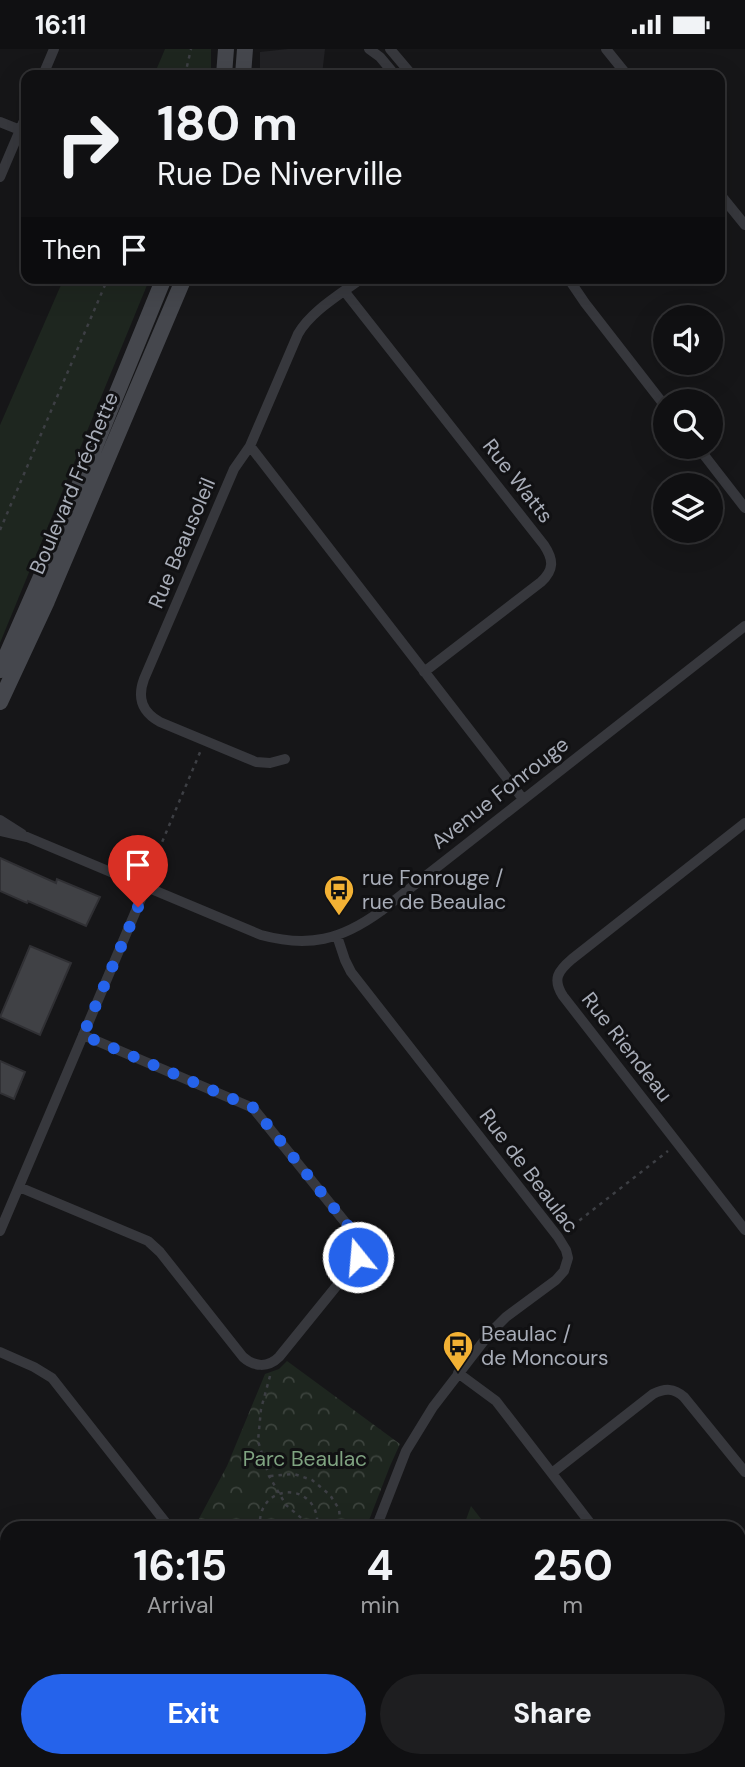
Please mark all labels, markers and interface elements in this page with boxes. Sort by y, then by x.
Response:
text: 16:11 [35,8,86,42]
text: 180 m [157,91,298,155]
icon: right [42,98,133,189]
text: Rue De Niverville [157,153,403,195]
icon: arrive [115,231,153,269]
text: Then [42,233,101,267]
map controls [653,305,723,543]
button: sound [653,305,723,375]
street label: Boulevard Fréchette [23,387,125,579]
button: search [653,389,723,459]
street label: Rue Watts [476,433,560,529]
street label: Rue Beausoleil [142,473,222,613]
button: layers [653,473,723,543]
street label: Avenue Fonrouge [425,730,575,856]
pin [108,835,168,907]
icon: arrive [119,846,157,884]
place label: rue Fonrouge / rue de Beaulac [362,864,506,916]
bus stop icon: rue Fonrouge / rue de Beaulac [322,873,356,917]
street label: Rue Riendeau [575,986,679,1108]
street label: Rue de Beaulac [473,1103,585,1239]
position arrow [321,1220,395,1294]
place label: Beaulac / de Moncours [481,1320,609,1372]
bus stop icon: Beaulac / de Moncours [441,1329,475,1373]
park label: Parc Beaulac [243,1445,367,1473]
text: 16:15 [133,1538,227,1593]
text: 4 [366,1538,394,1593]
text: 250 [533,1538,613,1593]
text: Arrival [147,1590,214,1620]
text: min [360,1590,400,1620]
text: m [563,1590,583,1620]
button: Exit [21,1674,366,1754]
button: Share [380,1674,725,1754]

